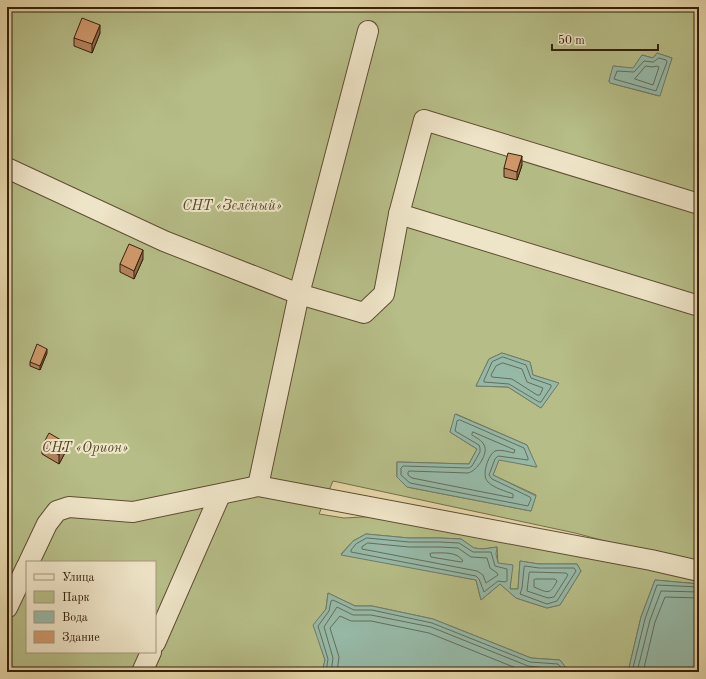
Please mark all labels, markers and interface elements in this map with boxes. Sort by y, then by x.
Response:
scale bar [552,26,658,52]
text: 50 m [558,34,585,47]
park label: СНТ «Зелёный» [182,198,282,213]
park label: СНТ «Орион» [42,441,128,456]
legend [26,561,156,653]
text: Улица [62,572,95,584]
text: Парк [62,592,90,604]
text: Вода [62,612,88,624]
text: Здание [62,632,100,644]

